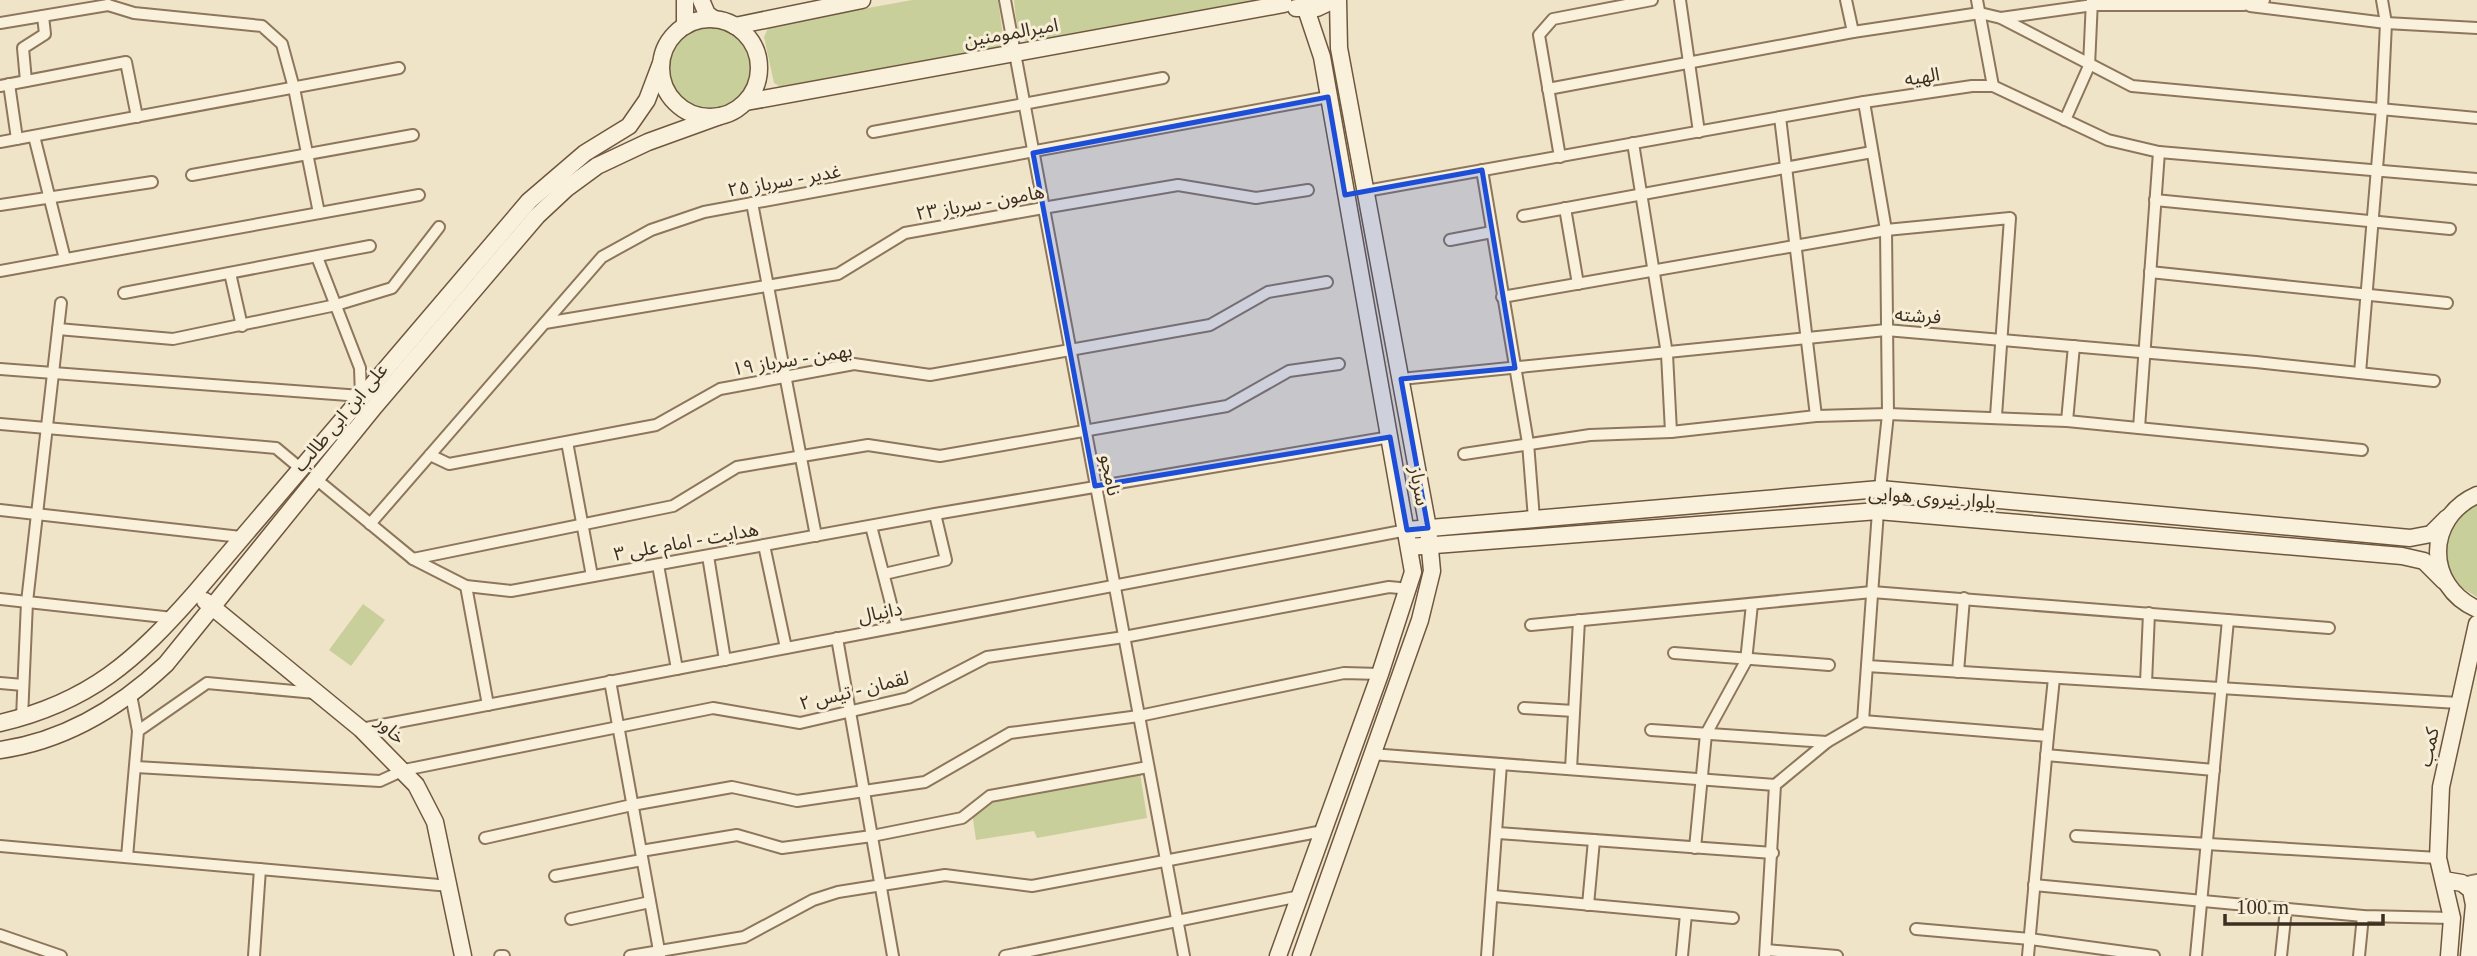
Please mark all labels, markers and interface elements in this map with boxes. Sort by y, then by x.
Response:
street label: امیرالمومنین [962,14,1060,52]
street label: الهیه [1903,63,1941,90]
street label: غدیر - سرباز ۲۵ [726,160,843,202]
street label: هامون - سرباز ۲۳ [914,181,1046,225]
street label: فرشته [1894,303,1942,329]
street label: بهمن - سرباز ۱۹ [730,340,854,380]
street label: علی ابن ابی طالب [289,359,392,476]
street label: نامجو [1095,453,1125,498]
street label: سرباز [1405,464,1433,508]
street label: بلوار نیروی هوایی [1868,483,1996,513]
street label: هدایت - امام علی ۳ [612,518,761,569]
street label: دانیال [856,598,904,627]
street label: لقمان - تیس ۲ [797,667,911,715]
street label: خاور [370,710,410,749]
street label: کمب [2414,724,2444,769]
scale bar [2225,883,2382,927]
text: 100 m [2236,895,2289,919]

